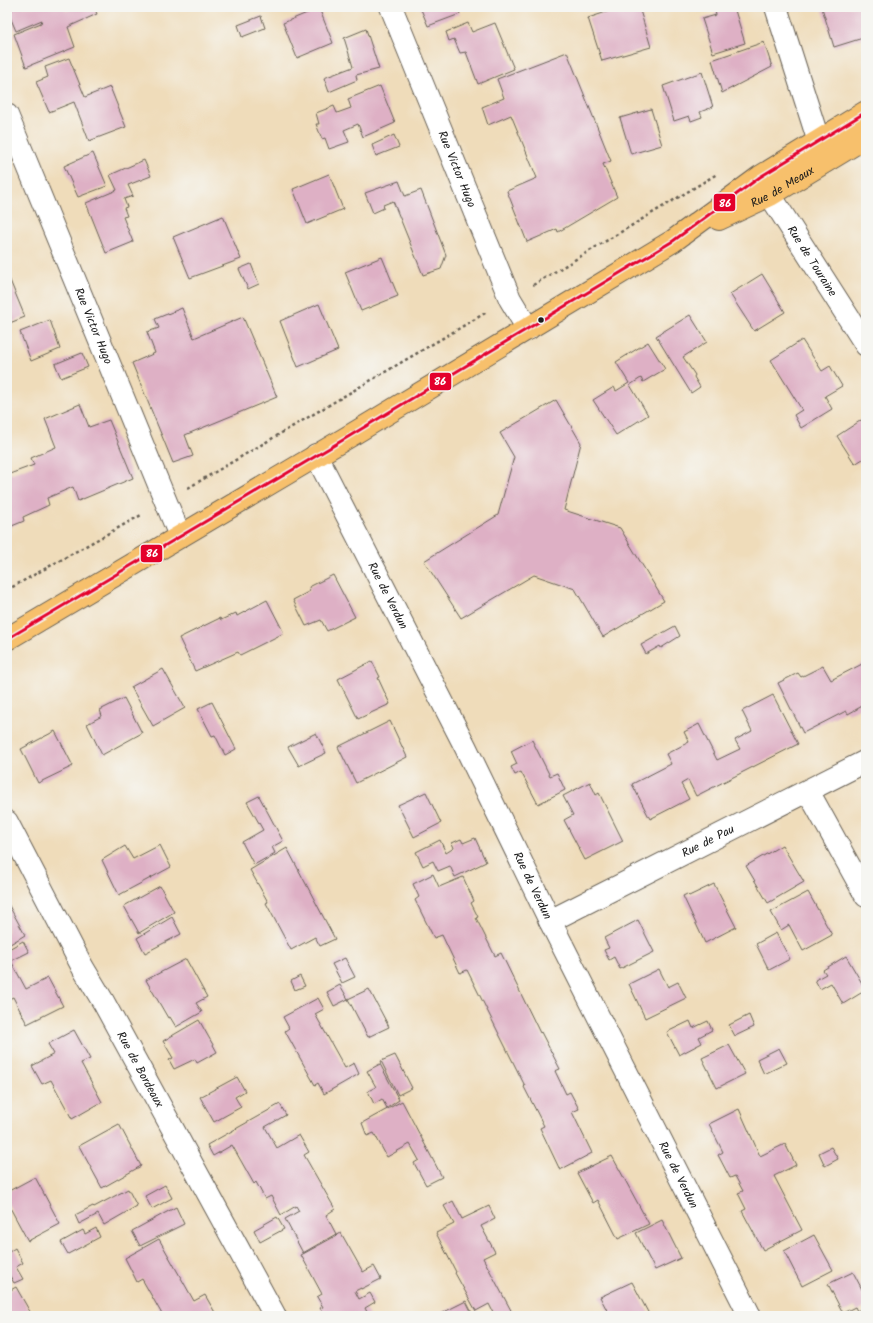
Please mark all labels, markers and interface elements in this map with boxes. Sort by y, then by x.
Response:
street label: Rue Victor Hugo [433,128,481,210]
street label: Rue de Meaux [747,161,818,212]
line badge: 86 [713,193,736,212]
text: 86 [719,195,731,213]
street label: Rue de Touraine [782,222,842,301]
street label: Rue Victor Hugo [69,285,118,367]
unlabelled marker [536,315,546,325]
line badge: 86 [429,372,452,391]
text: 86 [434,373,446,391]
line badge: 86 [140,544,163,563]
text: 86 [146,545,158,563]
street label: Rue de Verdun [363,559,413,633]
street label: Rue de Pau [678,820,738,862]
street label: Rue de Verdun [508,848,557,923]
street label: Rue de Bordeaux [112,1028,169,1112]
street label: Rue de Verdun [654,1138,704,1212]

